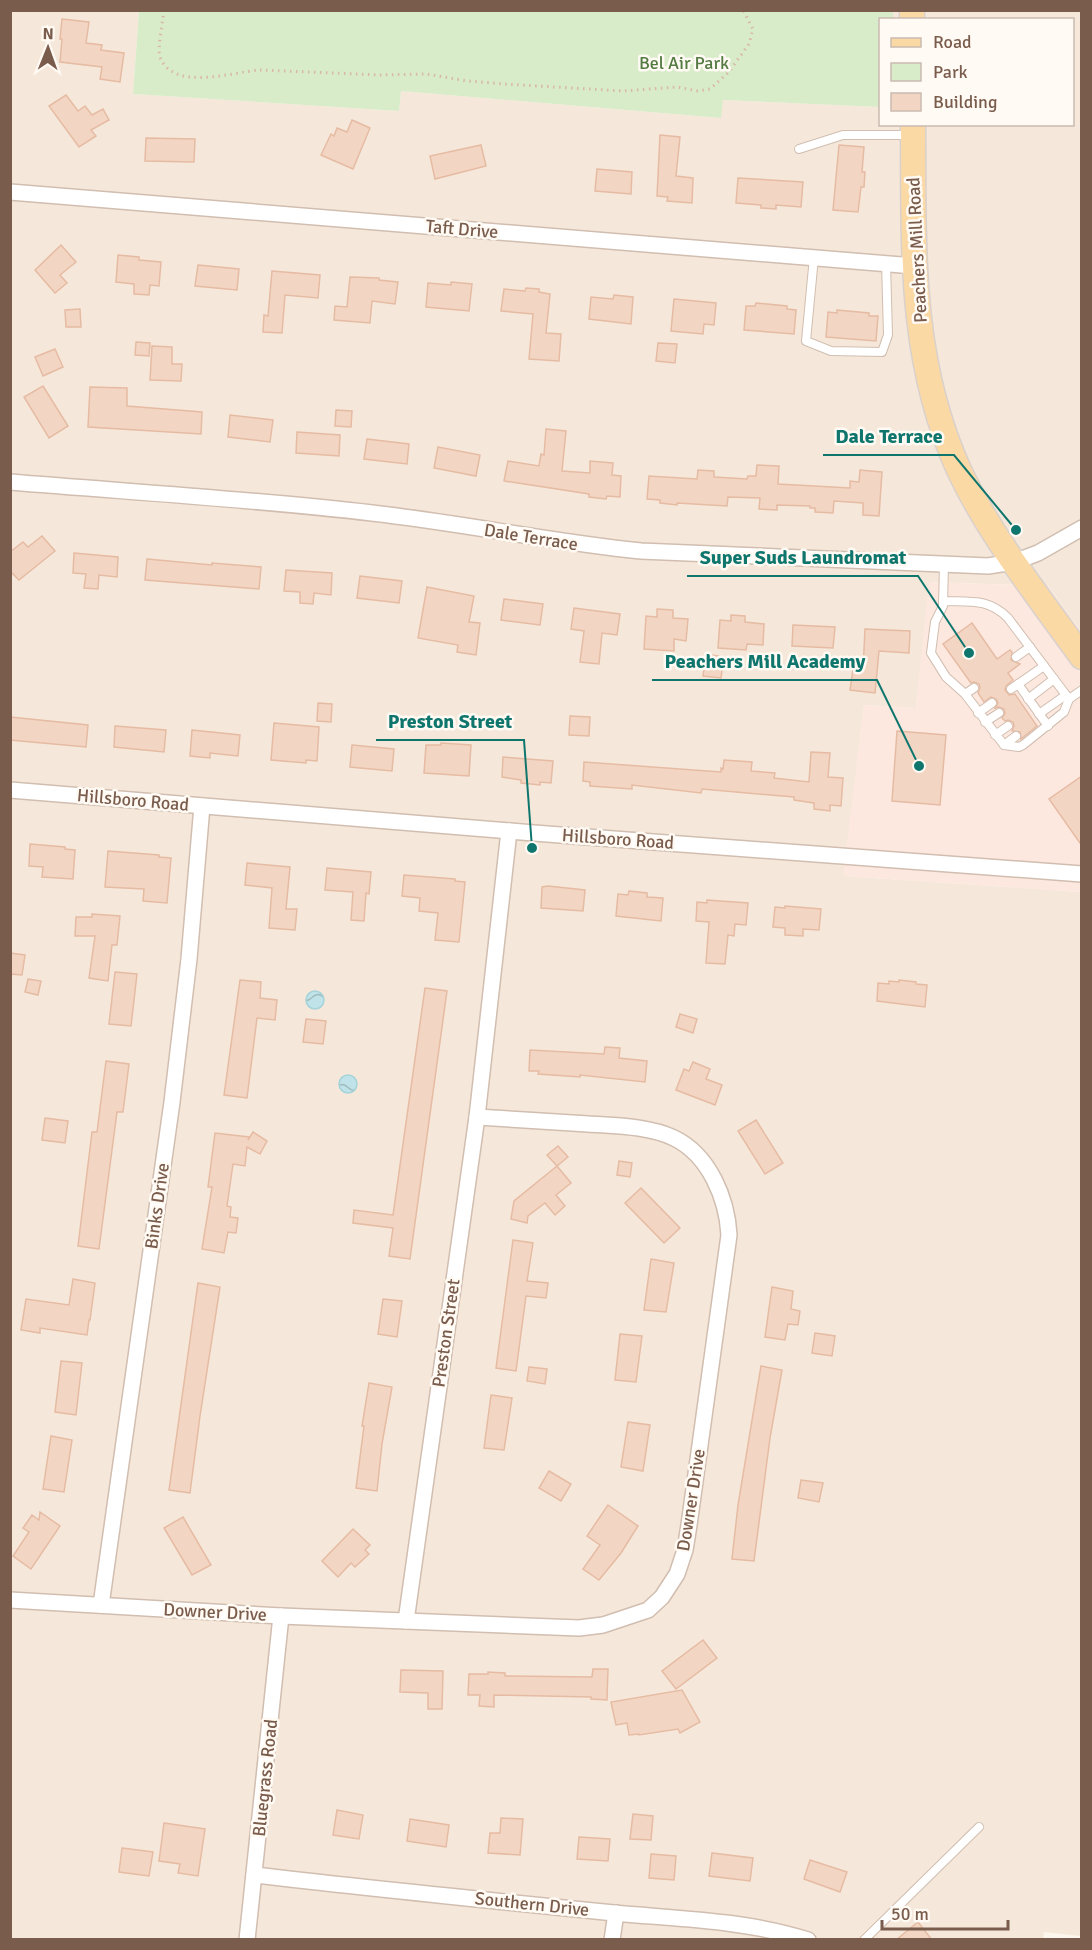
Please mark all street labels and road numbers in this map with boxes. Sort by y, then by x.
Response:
street label: Peachers Mill Road [902,177,932,323]
street label: Taft Drive [425,215,499,243]
street label: Dale Terrace [483,519,579,555]
street label: Hillsboro Road [76,784,190,816]
street label: Hillsboro Road [561,824,675,854]
street label: Binks Drive [140,1162,174,1250]
street label: Preston Street [428,1277,464,1389]
street label: Downer Drive [672,1447,710,1553]
street label: Downer Drive [163,1598,267,1626]
street label: Bluegrass Road [248,1718,282,1838]
street label: Southern Drive [474,1887,590,1921]

